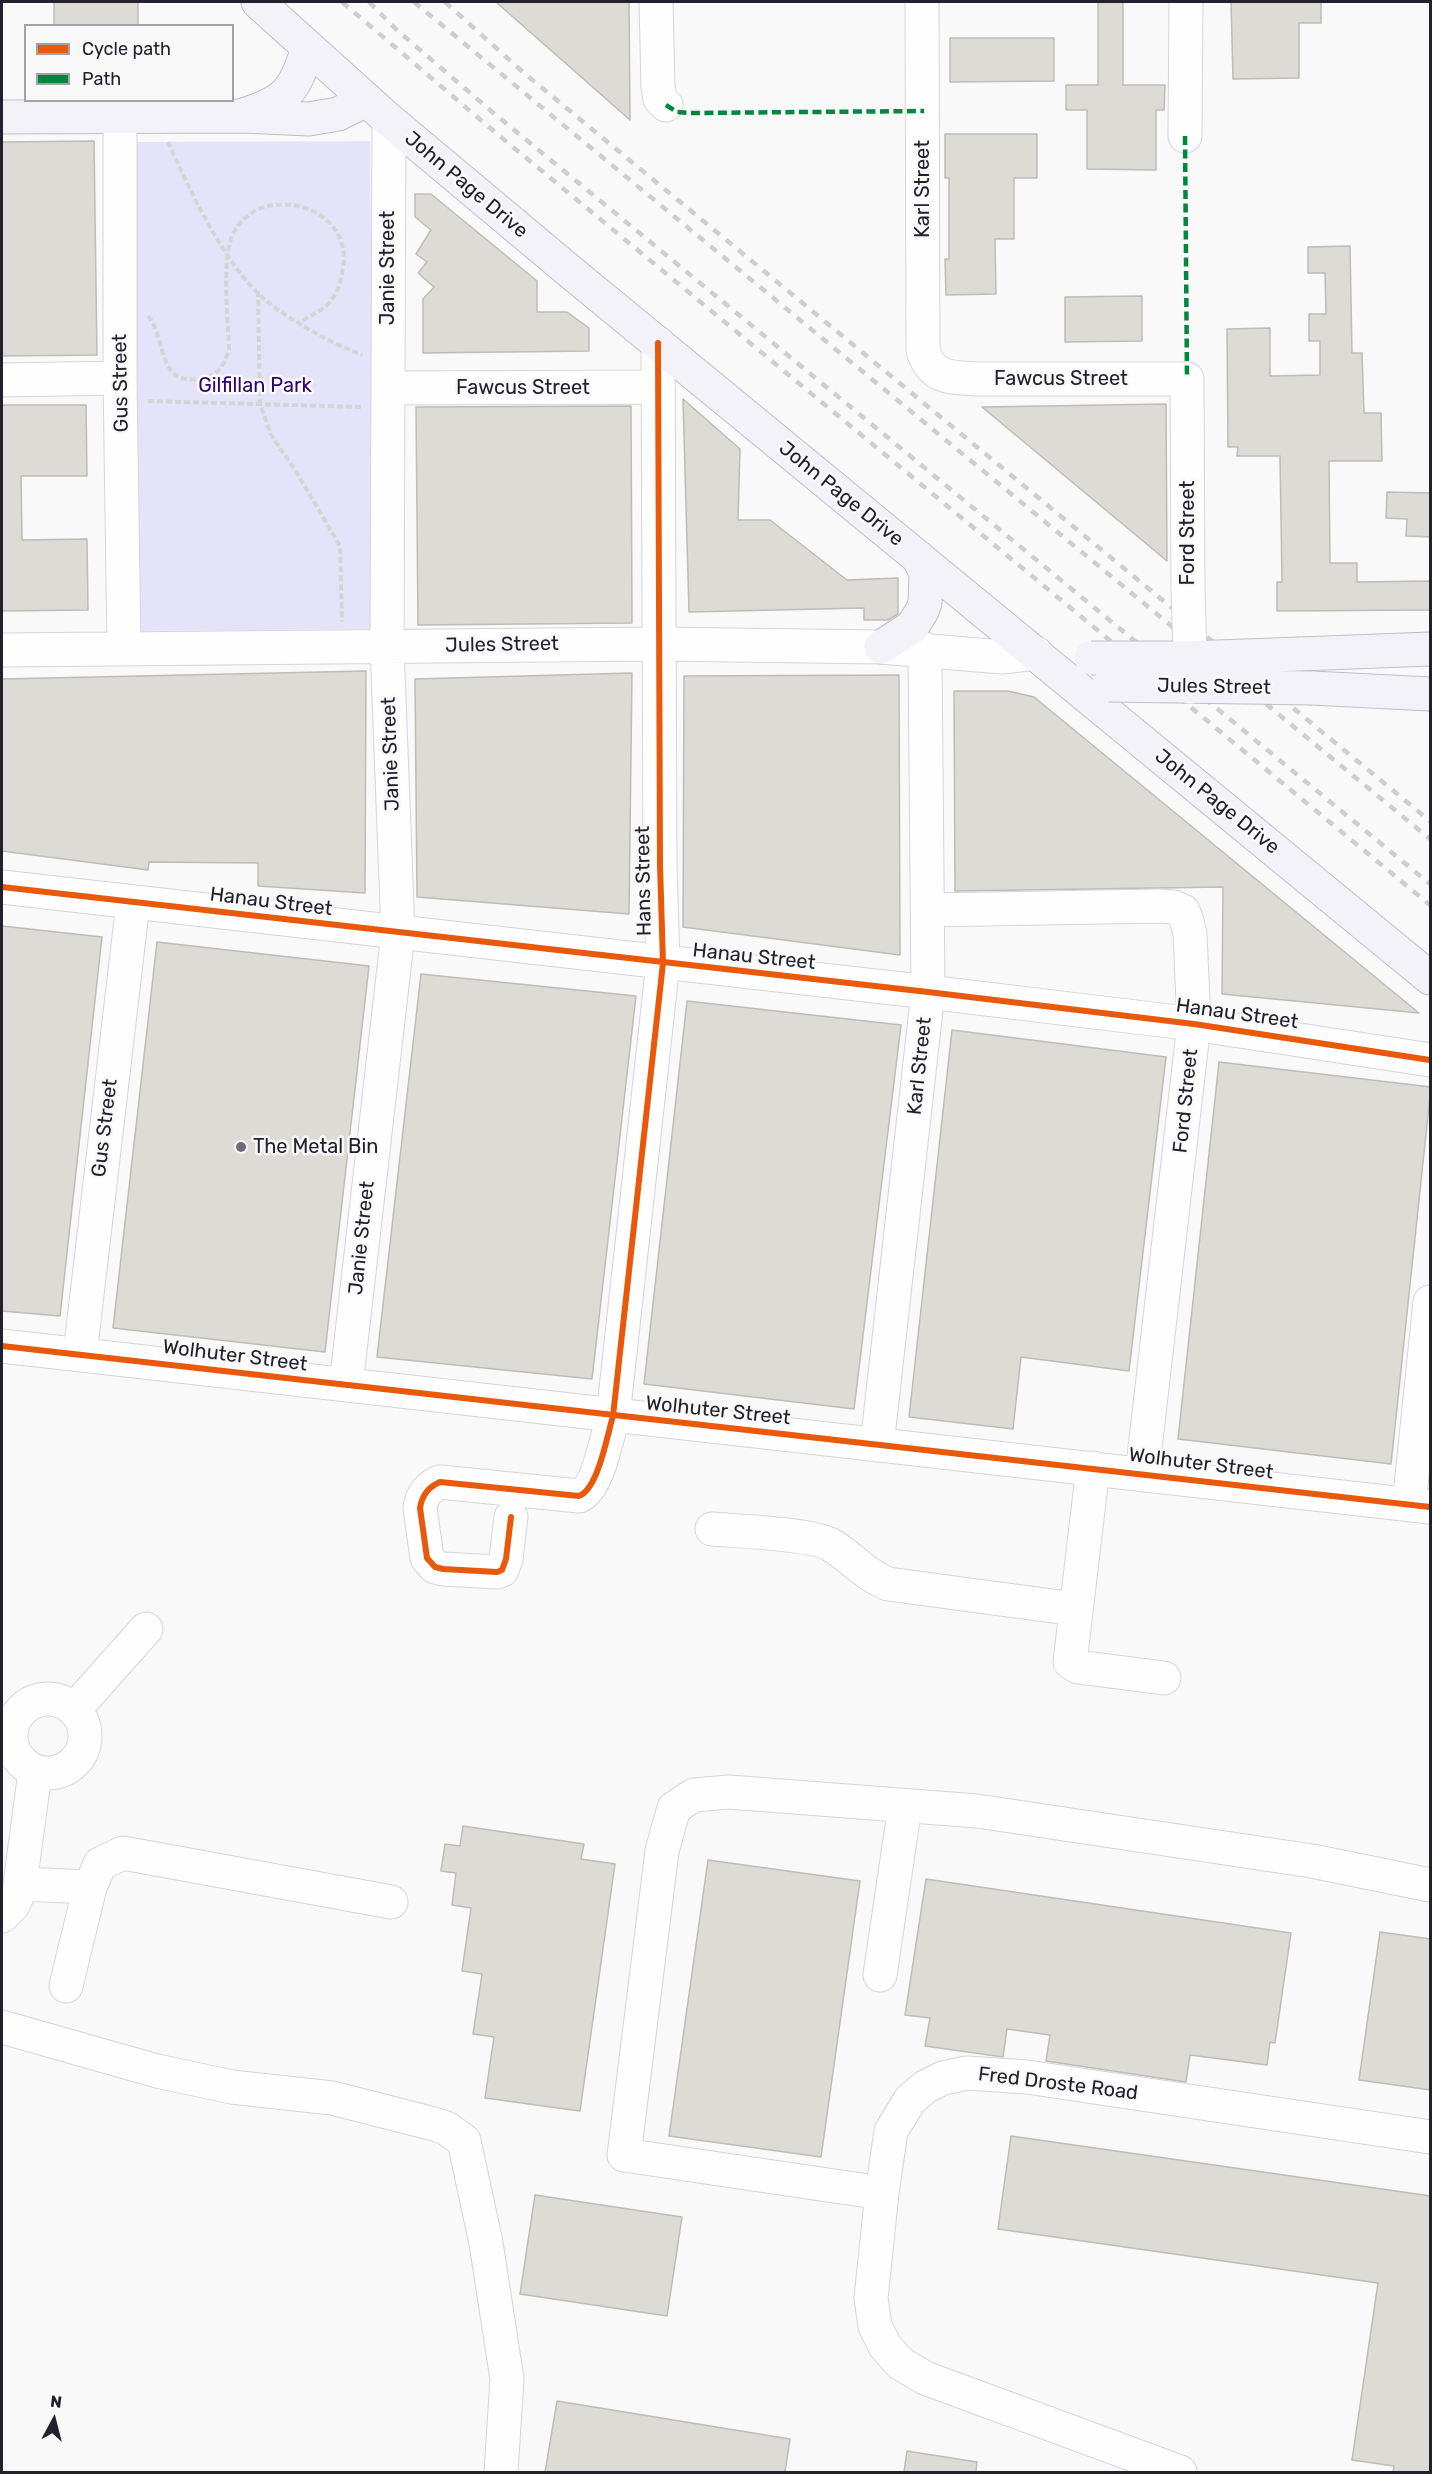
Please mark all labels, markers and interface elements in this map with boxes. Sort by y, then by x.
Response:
legend [24,24,234,102]
text: Cycle path [82,38,171,60]
text: Path [82,68,121,90]
street label: John Page Drive [400,127,532,243]
street label: Karl Street [911,140,935,238]
street label: Janie Street [376,211,400,325]
street label: Gus Street [108,334,134,432]
street label: Fawcus Street [994,367,1128,391]
park label: Gilfillan Park [198,374,312,398]
street label: Fawcus Street [456,376,590,400]
street label: John Page Drive [774,436,908,552]
street label: Ford Street [1176,481,1200,585]
street label: Jules Street [445,632,559,658]
street label: Jules Street [1157,674,1271,700]
street label: Janie Street [377,696,405,812]
street label: John Page Drive [1150,744,1284,860]
street label: Hans Street [631,826,657,936]
street label: Hanau Street [208,883,334,921]
street label: Hanau Street [691,939,817,975]
street label: Hanau Street [1174,994,1300,1034]
street label: Karl Street [903,1016,937,1116]
street label: Ford Street [1169,1048,1203,1154]
street label: Gus Street [87,1078,123,1178]
place label: The Metal Bin [253,1135,378,1159]
marker: The Metal Bin [234,1140,248,1154]
street label: Janie Street [344,1180,380,1296]
street label: Wolhuter Street [161,1335,309,1377]
street label: Wolhuter Street [644,1391,792,1431]
street label: Wolhuter Street [1127,1443,1275,1485]
street label: Fred Droste Road [977,2062,1139,2106]
north arrow [24,2390,84,2450]
text: N [49,2392,63,2412]

